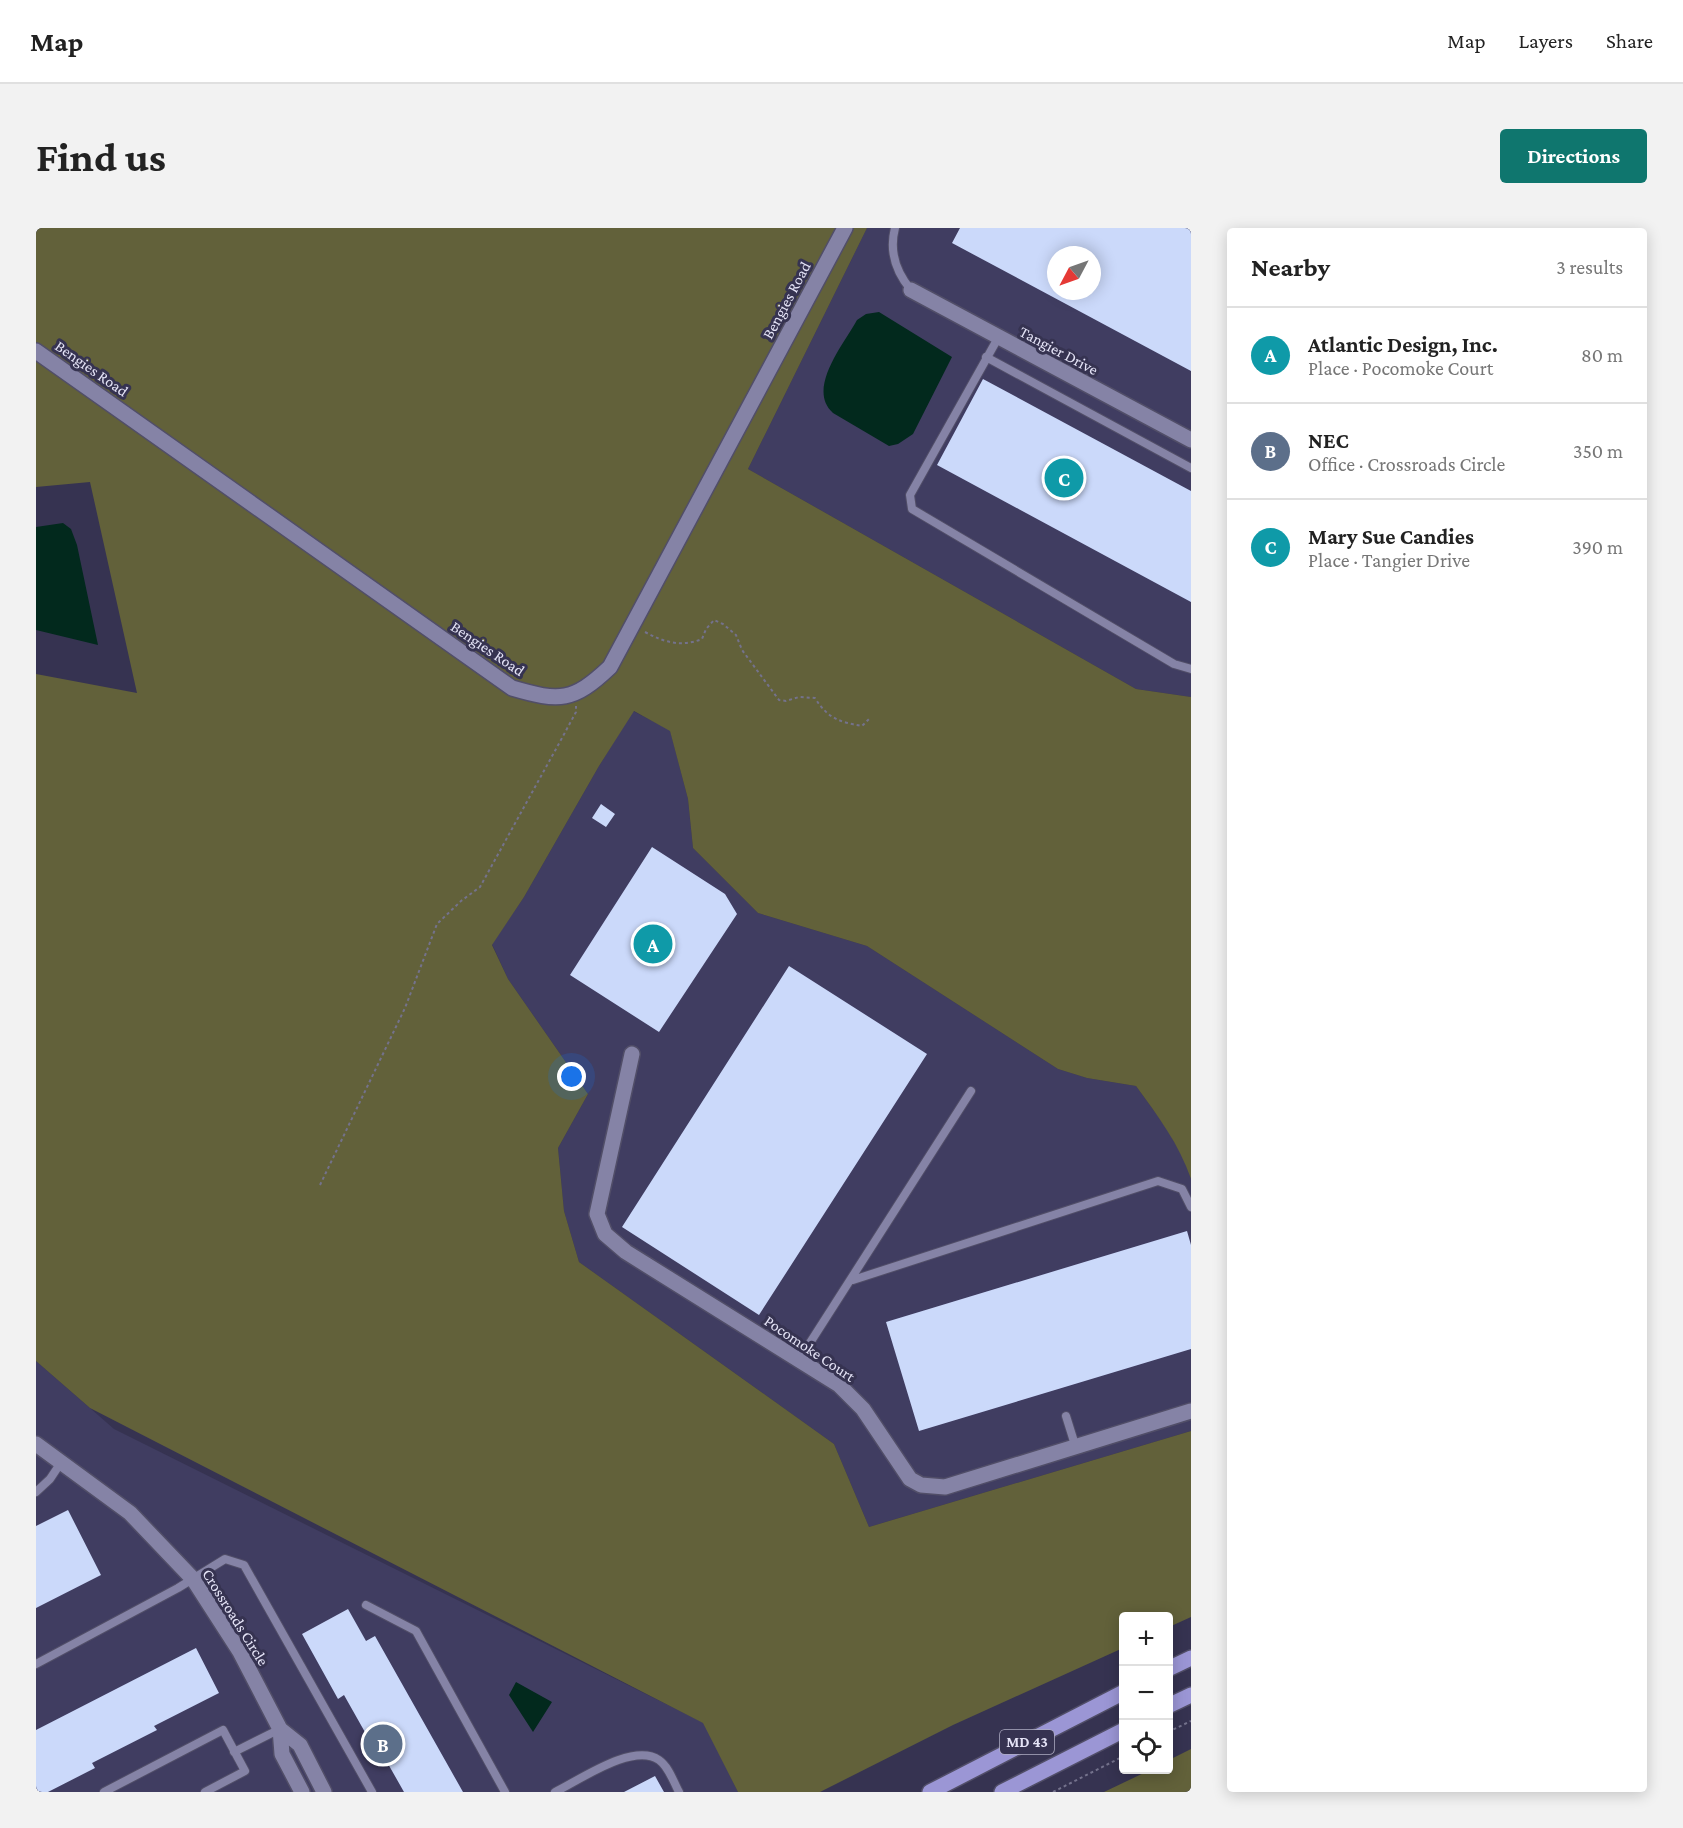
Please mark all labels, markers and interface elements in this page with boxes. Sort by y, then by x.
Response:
text: Map [30,26,83,57]
text: Map [1447,29,1486,53]
text: Layers [1519,29,1573,53]
text: Share [1606,29,1653,53]
button: Directions [1500,129,1647,183]
text: Find us [36,133,166,180]
north arrow [1047,246,1101,300]
text: Nearby [1251,253,1330,282]
text: 3 results [1556,256,1623,278]
street label: Bengies Road [759,258,815,342]
street label: Tangier Drive [1016,323,1101,379]
text: Atlantic Design, Inc. [1308,332,1498,357]
street label: Bengies Road [51,337,132,401]
text: A [1265,344,1276,366]
text: 80 m [1581,344,1623,366]
text: Place · Pocomoke Court [1308,357,1493,379]
text: NEC [1308,428,1349,453]
text: B [1265,440,1276,462]
text: 350 m [1573,440,1623,462]
text: Office · Crossroads Circle [1308,453,1505,475]
pin: C [1044,456,1084,500]
text: Mary Sue Candies [1308,524,1474,549]
text: C [1264,536,1277,558]
text: 390 m [1572,536,1623,558]
text: Place · Tangier Drive [1308,549,1470,571]
street label: Bengies Road [447,618,528,680]
pin: A [634,922,672,966]
your location [557,1062,586,1091]
street label: Pocomoke Court [761,1312,859,1385]
street label: Crossroads Circle [199,1566,272,1669]
map controls [1119,1612,1173,1774]
button: + [1119,1612,1173,1666]
button: − [1119,1666,1173,1720]
button: locate [1119,1720,1173,1774]
pin: B [364,1722,402,1766]
road number: MD 43 [1000,1730,1054,1754]

